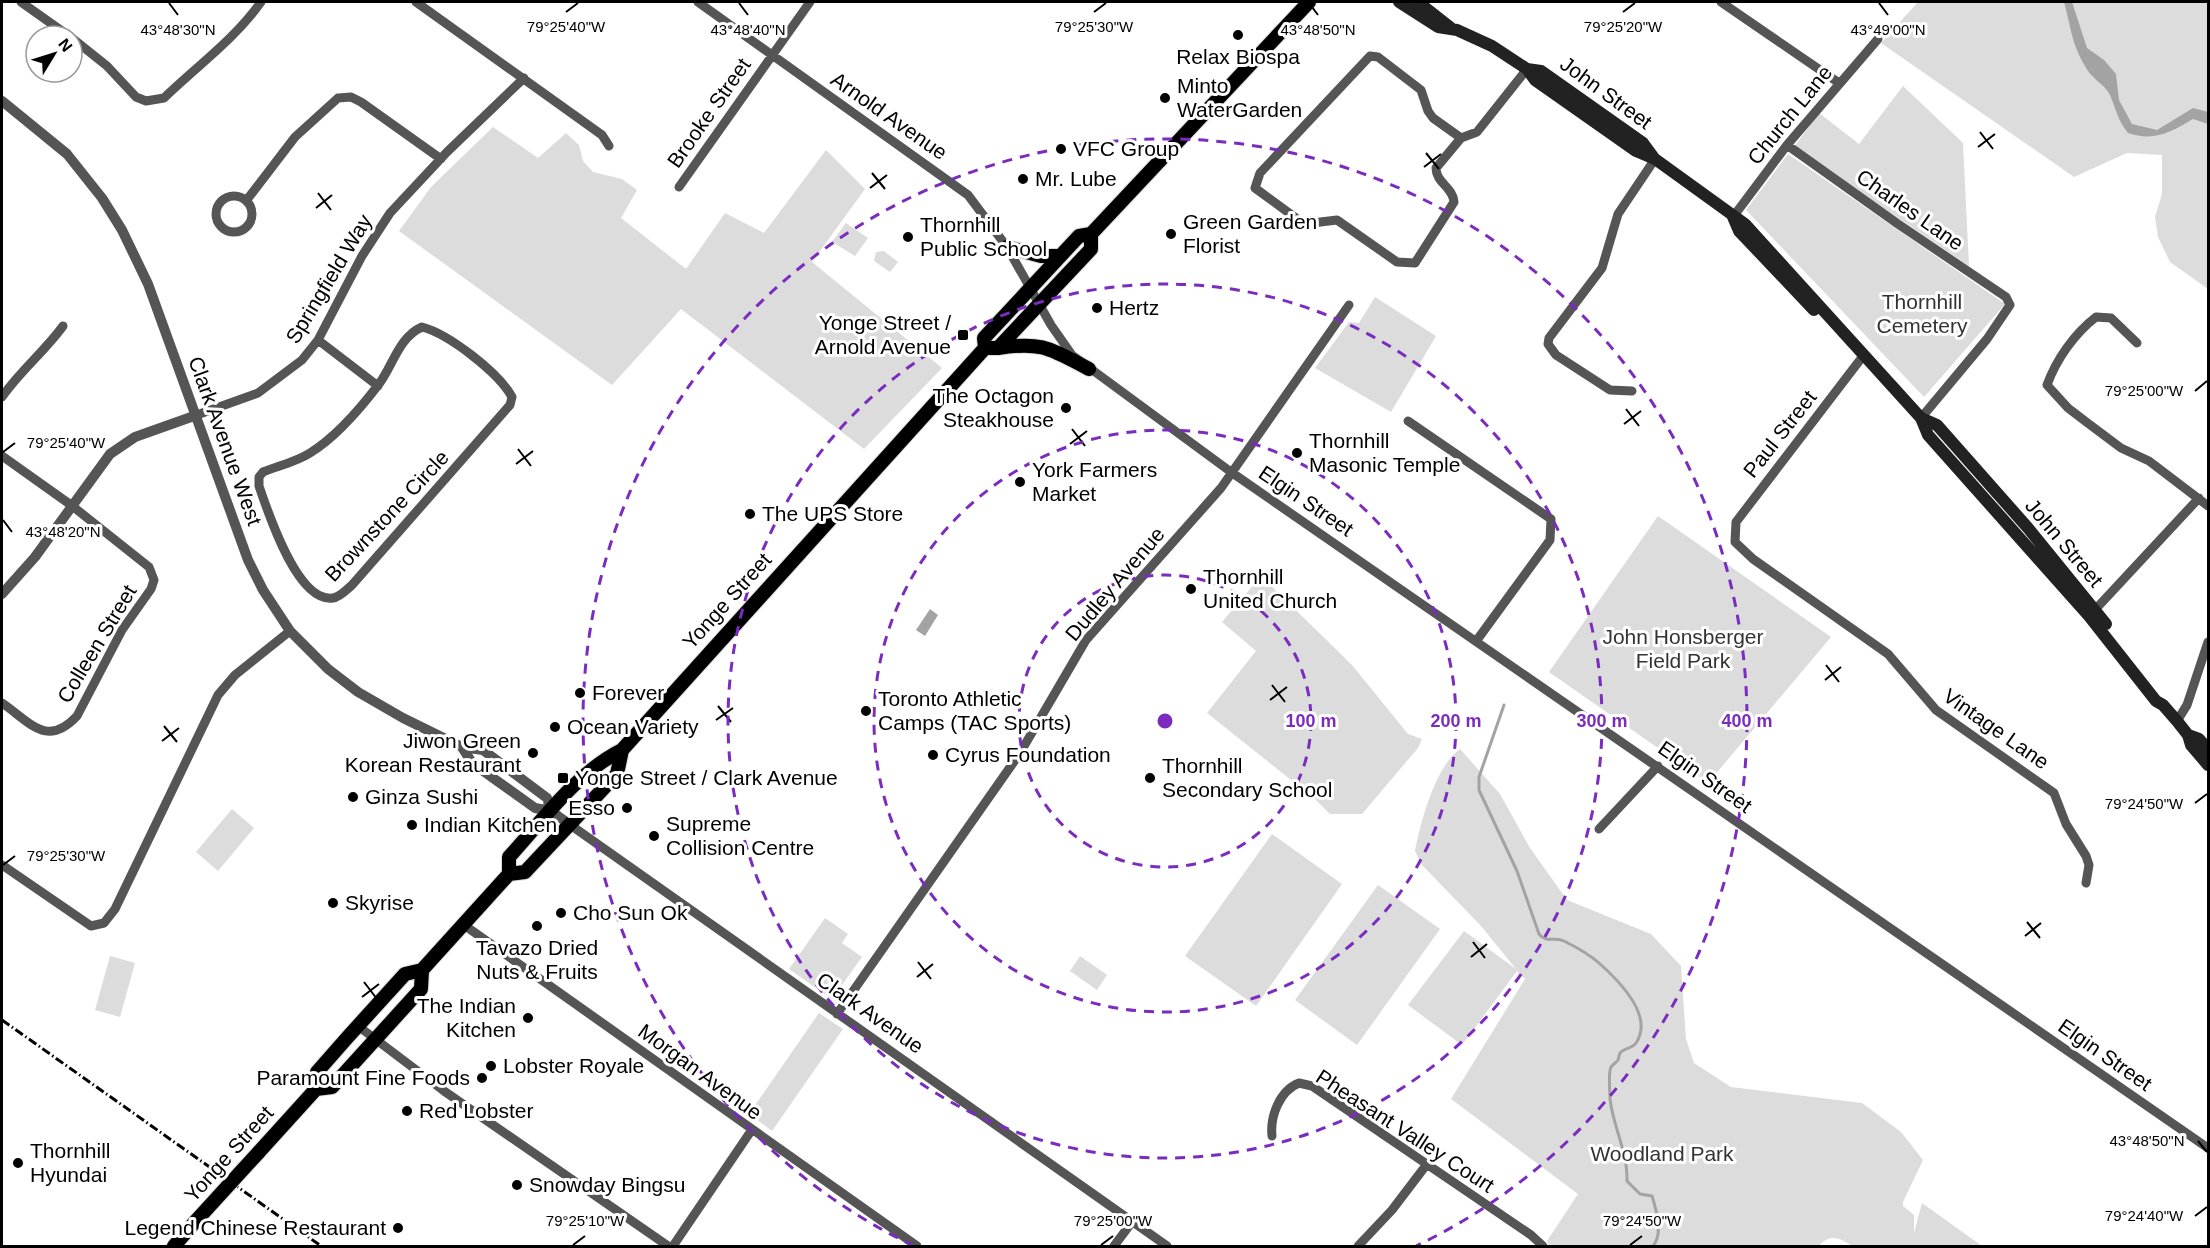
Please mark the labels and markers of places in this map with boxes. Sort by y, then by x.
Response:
marker: Relax Biospa [1231,28,1245,42]
place label: Relax Biospa [1176,45,1300,68]
place label: Minto WaterGarden [1177,74,1302,121]
marker: Minto WaterGarden [1158,91,1172,105]
place label: VFC Group [1073,137,1179,160]
marker: VFC Group [1054,142,1068,156]
place label: Mr. Lube [1035,167,1117,190]
marker: Mr. Lube [1016,172,1030,186]
place label: Green Garden Florist [1183,210,1317,257]
place label: Thornhill Public School [920,213,1047,260]
marker: Green Garden Florist [1164,227,1178,241]
marker: Thornhill Public School [901,230,915,244]
place label: Hertz [1109,296,1159,319]
marker: Hertz [1090,301,1104,315]
place label: Yonge Street / Arnold Avenue [815,311,951,358]
marker: Yonge Street / Arnold Avenue [956,328,970,342]
place label: The Octagon Steakhouse [933,384,1054,431]
marker: The Octagon Steakhouse [1059,401,1073,415]
place label: Thornhill Masonic Temple [1309,429,1460,476]
marker: Thornhill Masonic Temple [1290,446,1304,460]
place label: York Farmers Market [1032,458,1157,505]
marker: York Farmers Market [1013,475,1027,489]
place label: The UPS Store [762,502,903,525]
marker: The UPS Store [743,507,757,521]
place label: Thornhill United Church [1203,565,1337,612]
marker: Thornhill United Church [1184,582,1198,596]
place label: Forever [592,681,664,704]
marker: Forever [573,686,587,700]
place label: Toronto Athletic Camps (TAC Sports) [878,687,1071,734]
marker: Toronto Athletic Camps (TAC Sports) [859,704,873,718]
centre of rings [1155,711,1175,731]
place label: Ocean Variety [567,715,699,738]
marker: Ocean Variety [548,720,562,734]
place label: Jiwon Green Korean Restaurant [345,729,521,776]
place label: Cyrus Foundation [945,743,1111,766]
marker: Jiwon Green Korean Restaurant [526,746,540,760]
marker: Cyrus Foundation [926,748,940,762]
place label: Thornhill Secondary School [1162,754,1332,801]
place label: Yonge Street / Clark Avenue [575,766,838,789]
marker: Yonge Street / Clark Avenue [556,771,570,785]
marker: Thornhill Secondary School [1143,771,1157,785]
place label: Ginza Sushi [365,785,478,808]
marker: Ginza Sushi [346,790,360,804]
place label: Esso [568,796,615,819]
marker: Esso [620,801,634,815]
place label: Supreme Collision Centre [666,812,814,859]
place label: Indian Kitchen [424,813,557,836]
marker: Indian Kitchen [405,818,419,832]
marker: Supreme Collision Centre [647,829,661,843]
place label: Skyrise [345,891,414,914]
marker: Skyrise [326,896,340,910]
place label: Cho Sun Ok [573,901,688,924]
marker: Cho Sun Ok [554,906,568,920]
marker: Tavazo Dried Nuts & Fruits [530,919,544,933]
place label: Tavazo Dried Nuts & Fruits [476,936,598,983]
place label: The Indian Kitchen [417,994,516,1041]
marker: The Indian Kitchen [521,1011,535,1025]
place label: Lobster Royale [503,1054,644,1077]
marker: Lobster Royale [484,1059,498,1073]
place label: Paramount Fine Foods [256,1066,470,1089]
marker: Paramount Fine Foods [475,1071,489,1085]
place label: Red Lobster [419,1099,533,1122]
marker: Red Lobster [400,1104,414,1118]
place label: Thornhill Hyundai [30,1139,111,1186]
marker: Thornhill Hyundai [11,1156,25,1170]
place label: Snowday Bingsu [529,1173,685,1196]
marker: Snowday Bingsu [510,1178,524,1192]
place label: Legend Chinese Restaurant [124,1216,386,1239]
marker: Legend Chinese Restaurant [391,1221,405,1235]

